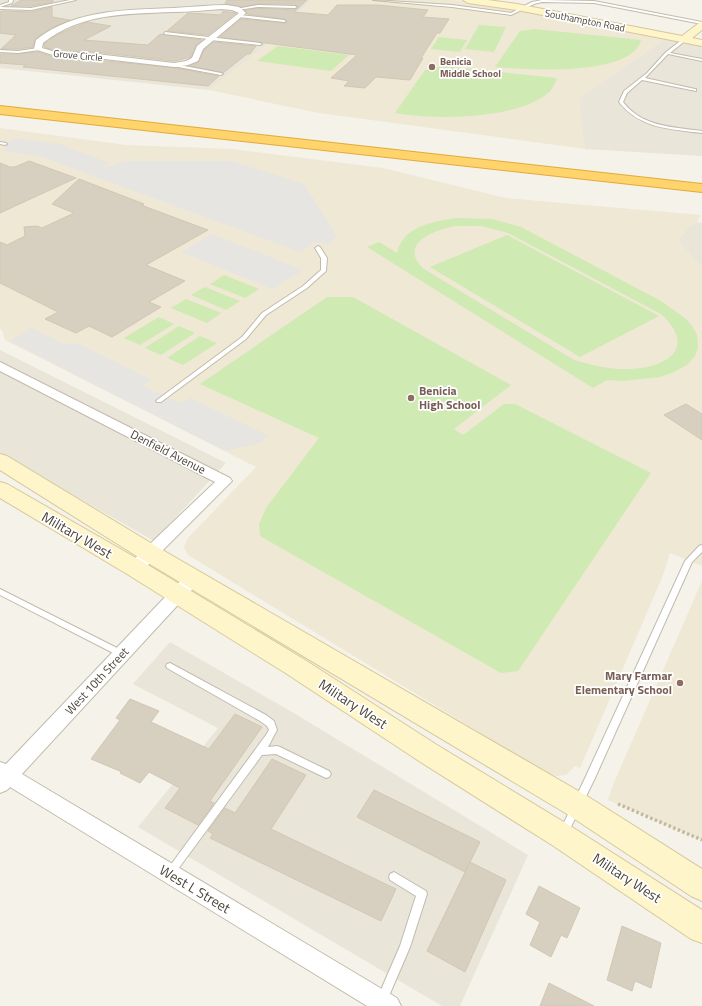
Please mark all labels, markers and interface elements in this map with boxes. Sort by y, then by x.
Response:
street label: Southampton Road [543,5,626,36]
street label: Grove Circle [53,46,103,65]
place label: Benicia Middle School [440,54,501,81]
marker: Benicia Middle School [427,62,437,72]
place label: Benicia High School [419,381,480,414]
marker: Benicia High School [406,393,416,403]
street label: Denfield Avenue [127,424,209,479]
street label: Military West [38,506,117,563]
street label: West 10th Street [60,642,134,719]
place label: Mary Farmar Elementary School [575,666,673,699]
street label: Military West [315,673,392,734]
marker: Mary Farmar Elementary School [675,678,685,688]
street label: Military West [589,847,666,908]
street label: West L Street [156,859,235,918]

